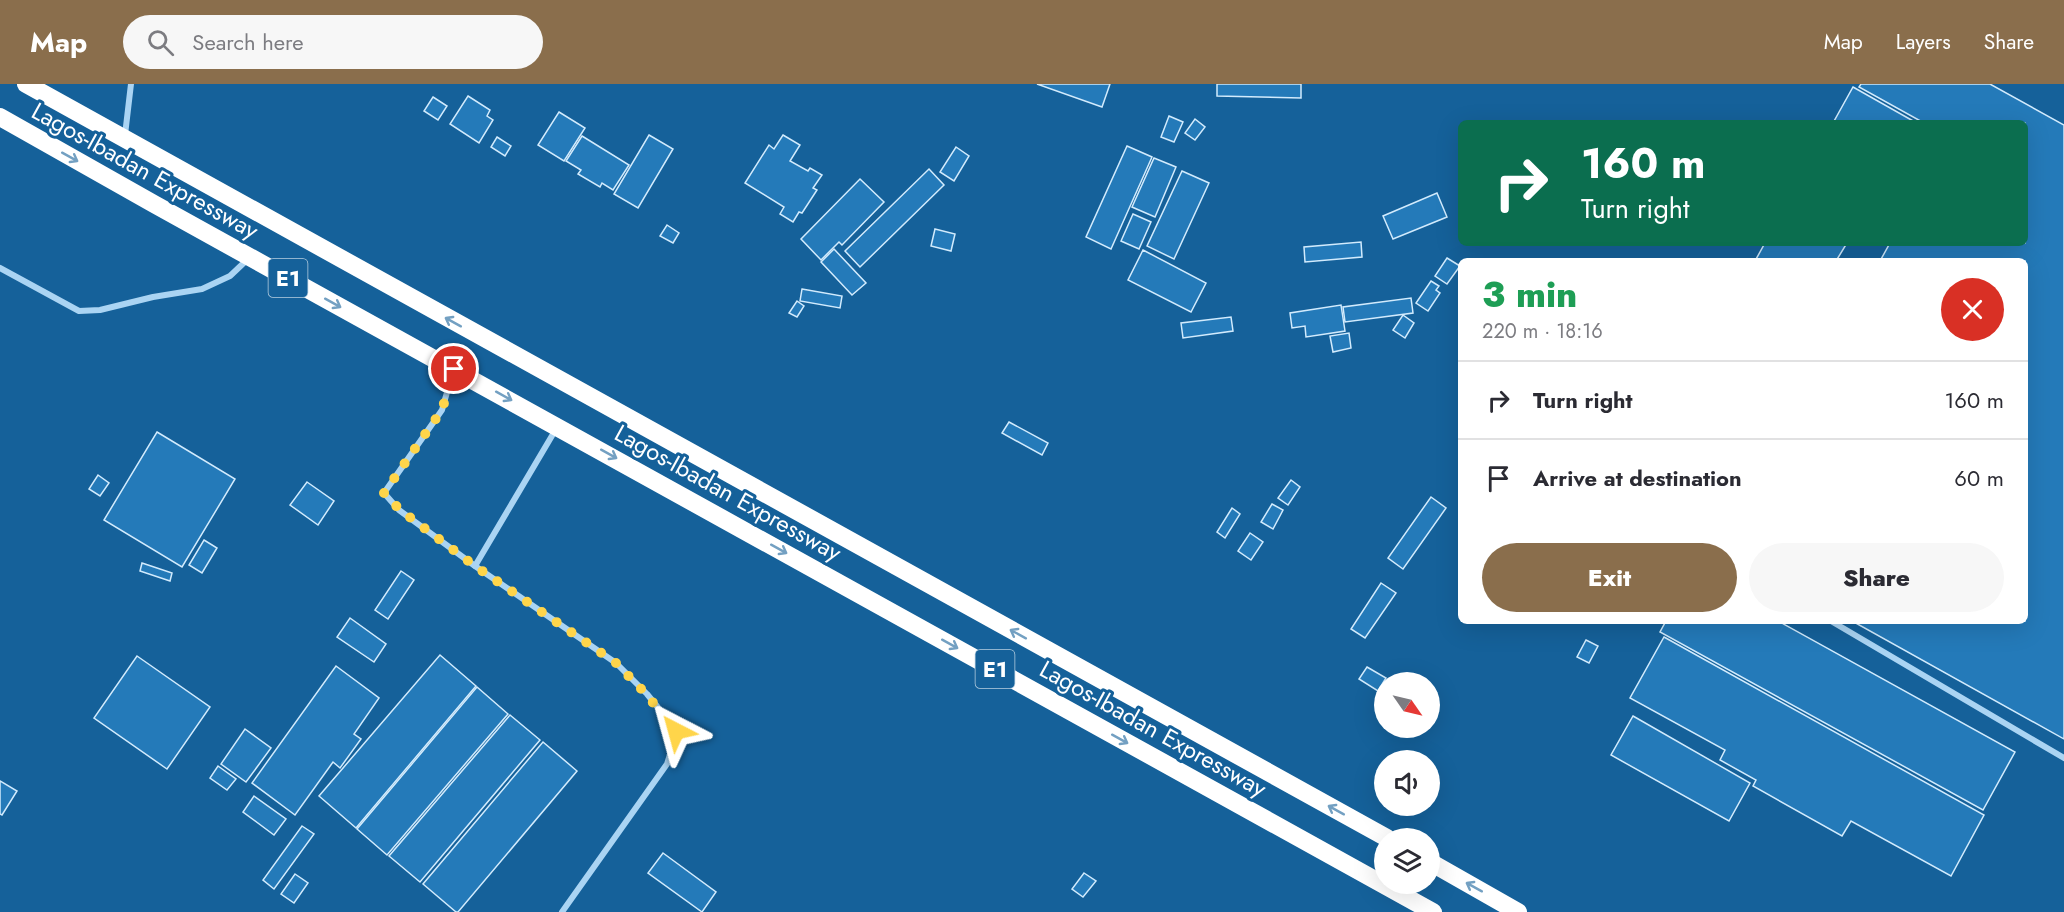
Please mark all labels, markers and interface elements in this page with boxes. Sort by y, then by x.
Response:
search box [123,15,543,69]
text: Map [30,22,87,63]
icon: search [144,26,177,59]
text: Search here [192,26,304,58]
text: Map [1824,27,1863,57]
text: Layers [1896,27,1951,57]
text: Share [1984,27,2034,57]
street label: Lagos-Ibadan Expressway [25,94,265,248]
text: 160 m [1581,133,1705,194]
icon: right [1482,144,1560,222]
one-way arrow [61,152,79,163]
text: Turn right [1581,189,1689,228]
road number: E1 [268,259,308,297]
text: 3 min [1482,268,1577,320]
button: close [1941,278,2004,341]
one-way arrow [324,297,341,309]
one-way arrow [445,316,462,328]
text: 220 m · 18:16 [1482,317,1603,346]
pin [428,343,479,394]
icon: arrive [437,352,470,385]
icon: right [1482,384,1515,417]
text: Turn right [1533,384,1633,416]
text: 160 m [1944,384,2004,416]
one-way arrow [495,390,512,402]
street label: Lagos-Ibadan Expressway [608,416,848,570]
one-way arrow [600,449,617,461]
icon: arrive [1482,462,1515,495]
text: Arrive at destination [1533,462,1742,494]
text: 60 m [1954,462,2004,494]
one-way arrow [770,543,787,555]
button: Exit [1482,543,1737,612]
button: Share [1749,543,2004,612]
one-way arrow [1010,628,1027,640]
one-way arrow [940,639,958,650]
road number: E1 [976,650,1014,688]
street label: Lagos-Ibadan Expressway [1033,652,1273,806]
north arrow [1374,672,1440,738]
map controls [1374,672,1440,894]
position arrow [644,699,708,763]
one-way arrow [1111,733,1128,745]
button: sound [1374,750,1440,816]
one-way arrow [1328,804,1345,816]
button: layers [1374,828,1440,894]
one-way arrow [1466,881,1483,893]

